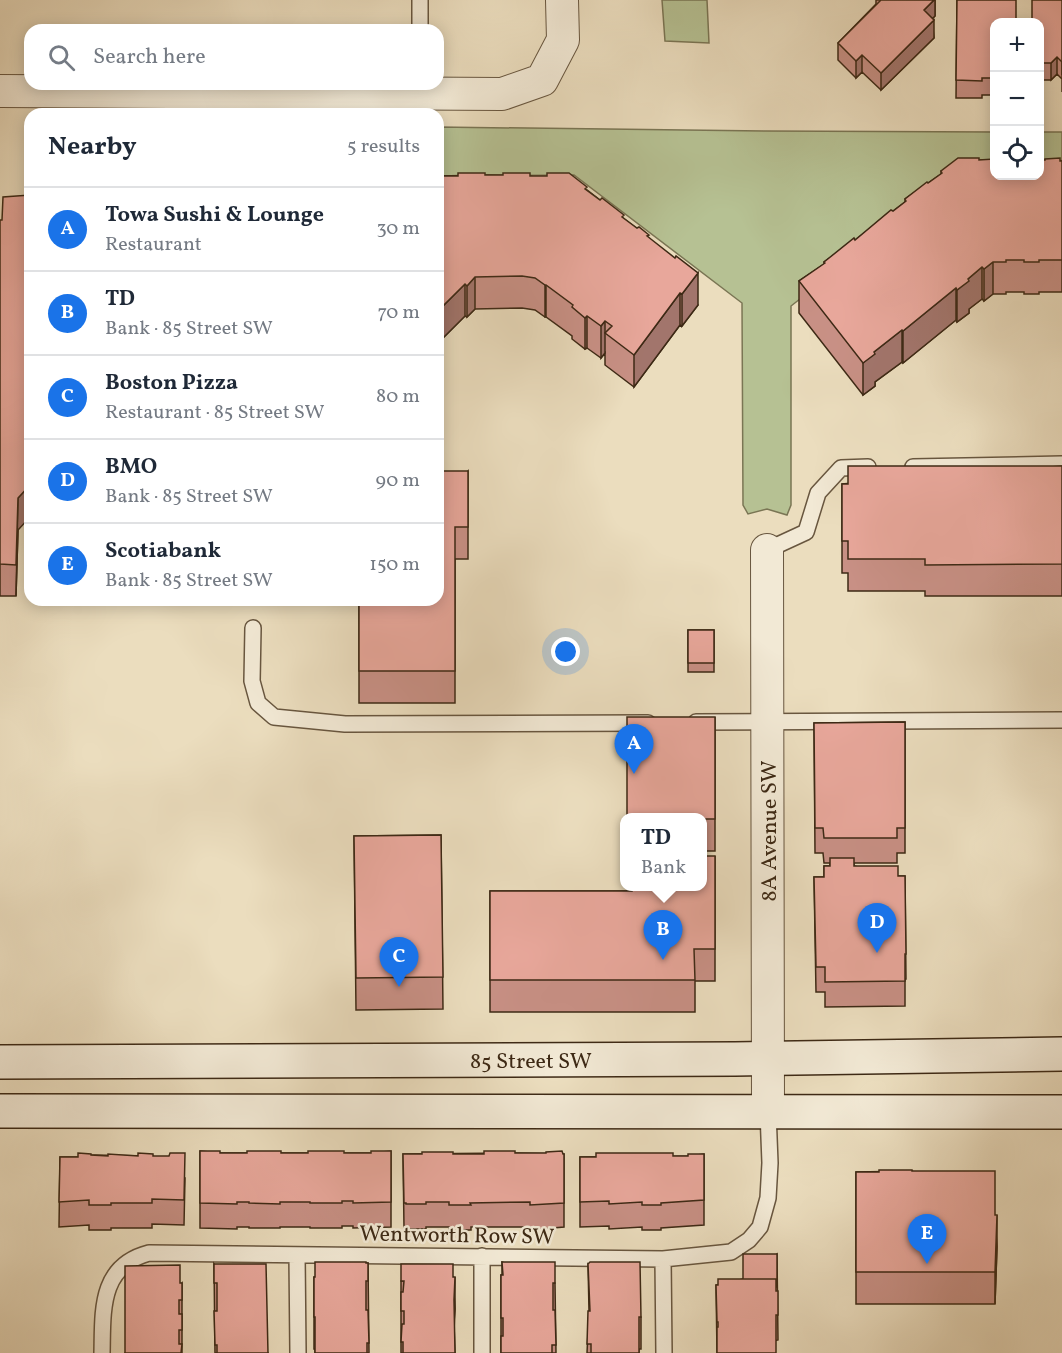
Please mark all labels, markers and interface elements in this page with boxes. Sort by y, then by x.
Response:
map controls [990,18,1044,180]
button: + [990,18,1044,72]
search box [24,24,444,90]
icon: search [45,41,78,74]
text: Search here [93,42,206,73]
button: − [990,72,1044,126]
button: locate [990,126,1044,180]
text: Nearby [48,129,137,165]
text: 5 results [347,133,420,161]
text: Towa Sushi & Lounge [105,200,324,231]
text: A [60,215,75,243]
text: 30 m [376,215,420,243]
text: Restaurant [105,231,202,259]
text: TD [105,284,135,315]
text: B [61,299,74,327]
text: 70 m [377,299,420,327]
text: Bank · 85 Street SW [105,315,273,343]
text: Boston Pizza [105,368,238,399]
text: C [61,383,74,411]
text: 80 m [376,383,420,411]
text: Restaurant · 85 Street SW [105,399,325,427]
text: BMO [105,452,157,483]
text: D [60,467,75,495]
text: 90 m [376,467,420,495]
text: Bank · 85 Street SW [105,483,273,511]
text: Scotiabank [105,536,221,567]
text: E [61,551,74,579]
text: 150 m [369,551,420,579]
text: Bank · 85 Street SW [105,567,273,595]
your location [551,637,580,666]
pin: A [614,724,654,774]
street label: 8A Avenue SW [755,760,786,902]
popup [620,813,707,891]
text: TD [641,823,671,854]
text: Bank [641,854,686,882]
pin: D [858,904,896,953]
pin: B [644,910,682,960]
pin: C [380,938,418,987]
street label: 85 Street SW [470,1047,592,1078]
pin: E [908,1214,946,1264]
street label: Wentworth Row SW [359,1219,555,1254]

